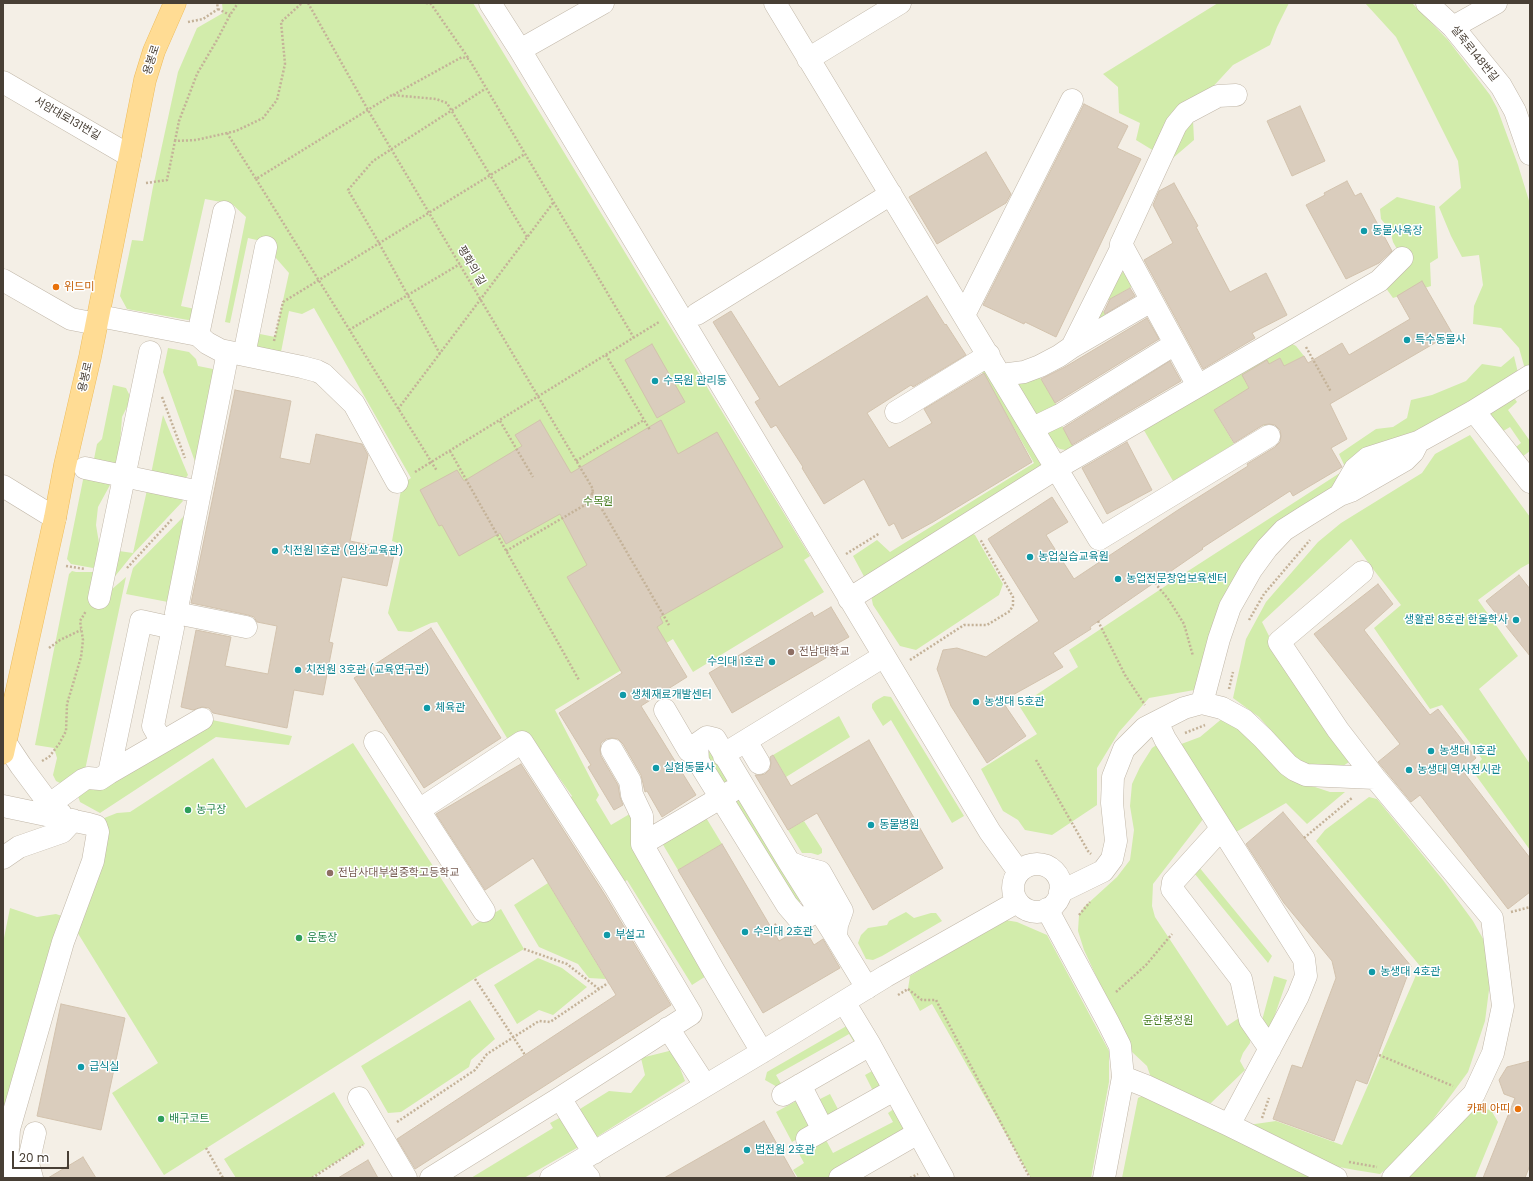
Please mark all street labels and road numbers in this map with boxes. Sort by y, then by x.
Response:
street label: 설죽로148번길 [1447,23,1501,85]
street label: 용봉로 [141,44,163,76]
street label: 서암대로131번길 [32,95,102,143]
street label: 평화의 길 [454,244,488,288]
street label: 용봉로 [76,361,96,393]

